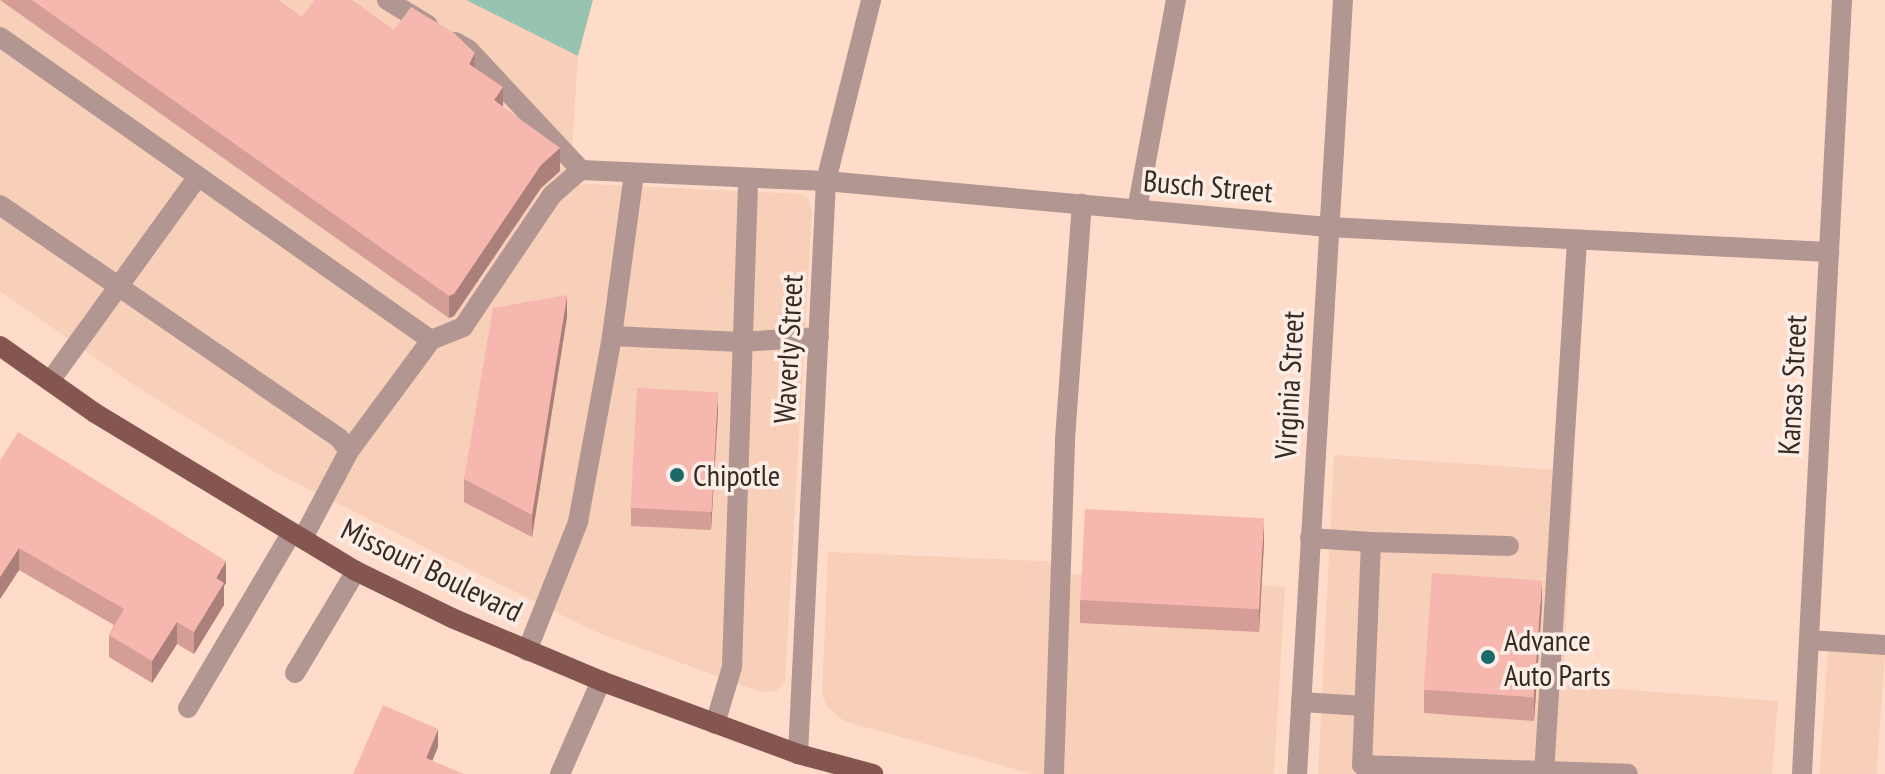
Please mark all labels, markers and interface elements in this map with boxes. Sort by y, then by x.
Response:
street label: Busch Street [1142,162,1274,210]
street label: Waverly Street [766,273,810,425]
street label: Virginia Street [1267,310,1311,460]
street label: Kansas Street [1770,314,1814,456]
place label: Chipotle [693,457,780,493]
marker: Chipotle [668,466,686,484]
street label: Missouri Boulevard [336,511,528,629]
place label: Advance Auto Parts [1504,622,1611,692]
marker: Advance Auto Parts [1479,648,1497,666]

